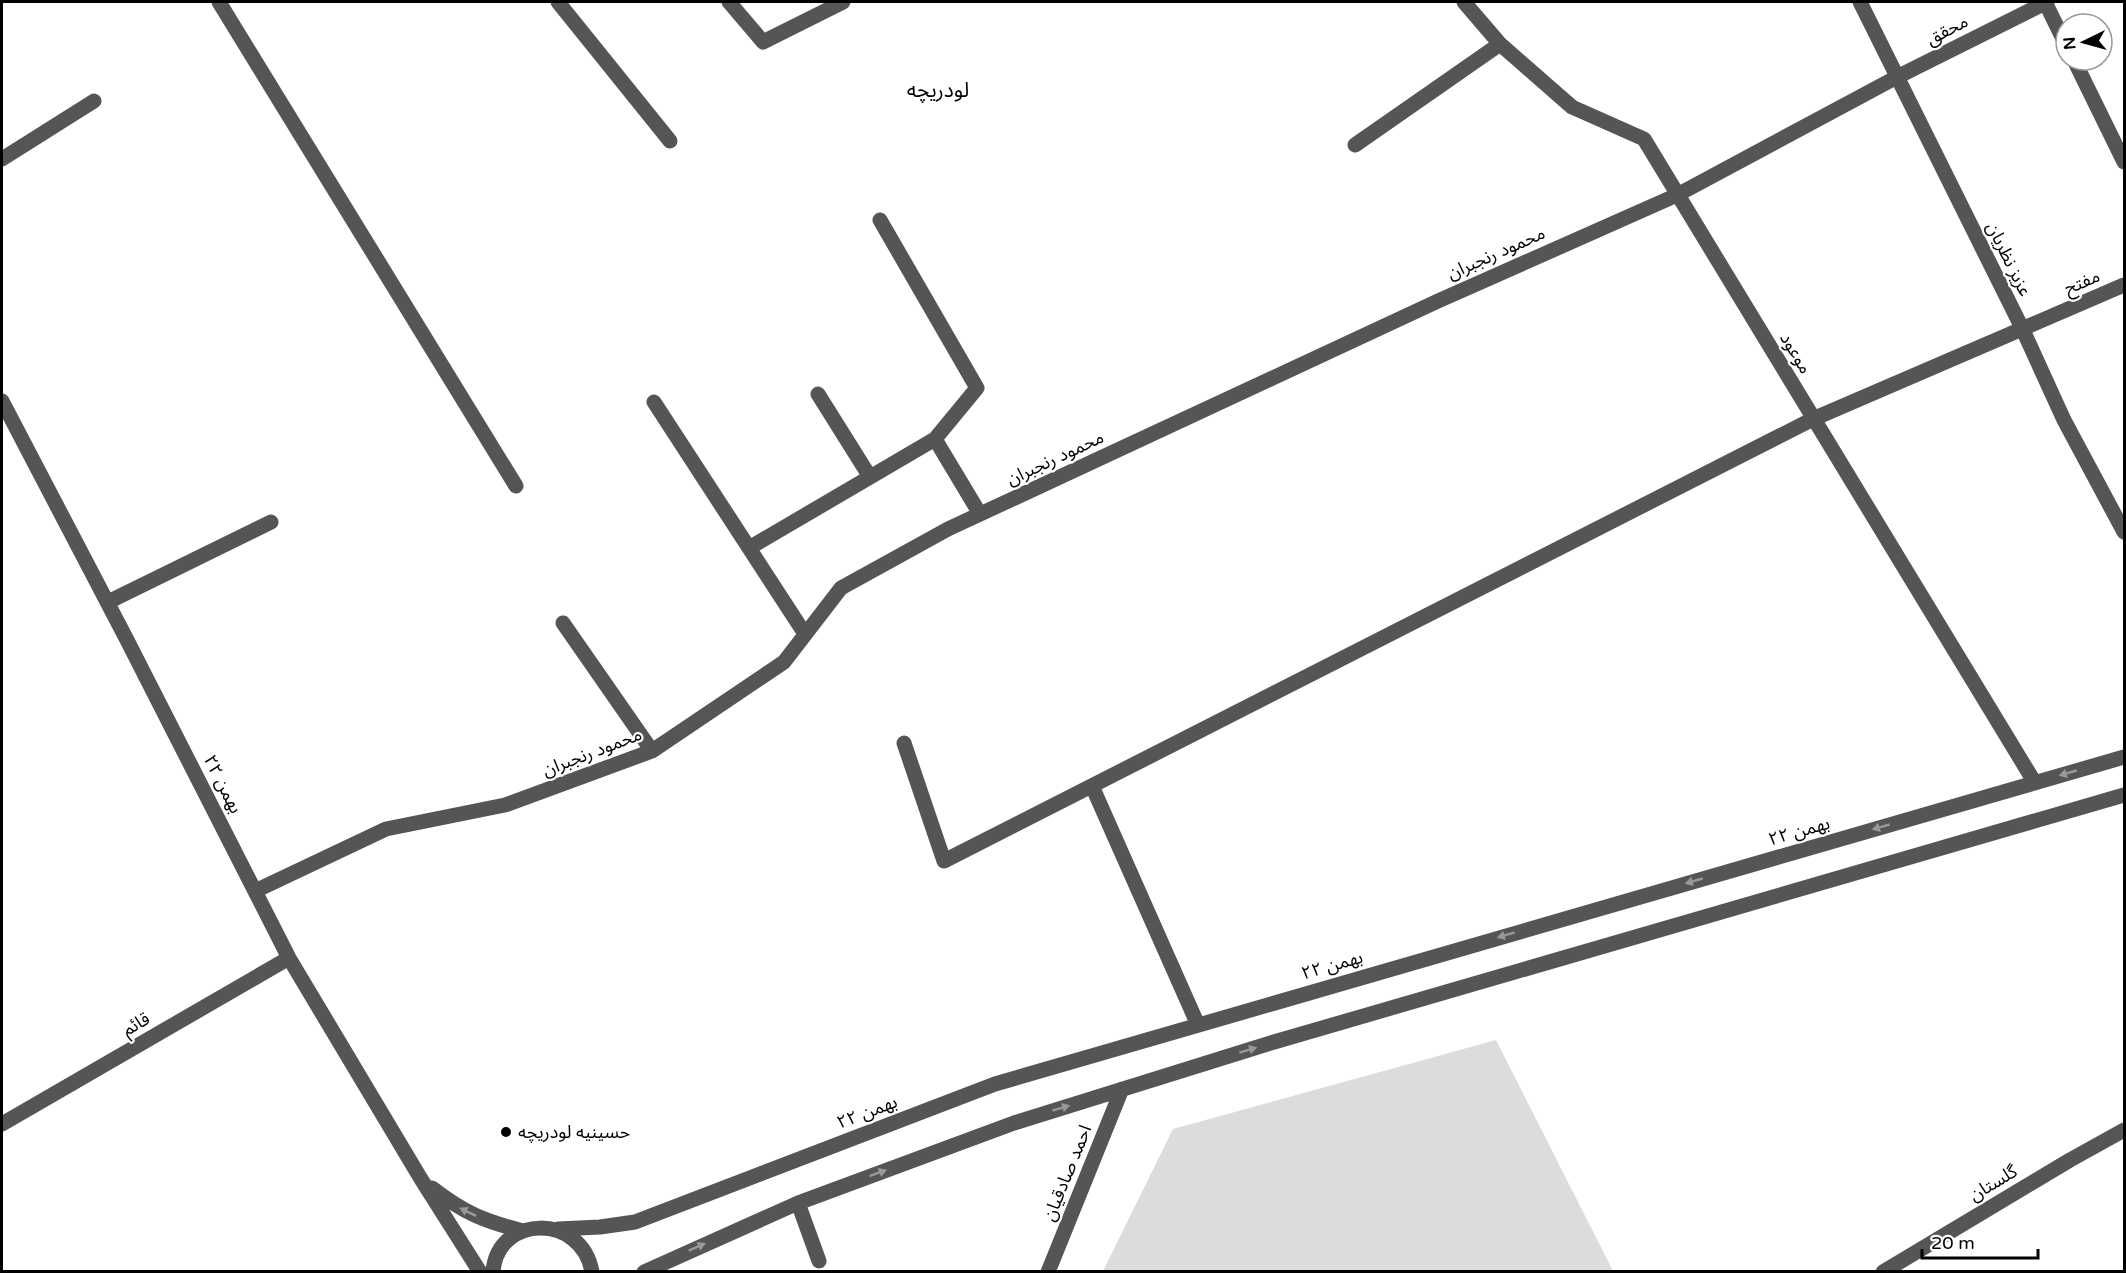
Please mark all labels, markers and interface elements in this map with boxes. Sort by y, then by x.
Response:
street label: محقق [1922,10,1972,50]
north arrow [2054,12,2114,72]
text: N [2060,36,2081,50]
district label: لودریچه [907,78,969,103]
street label: عزیز نظریان [1982,218,2036,300]
street label: محمود رنجبران [1444,222,1548,284]
street label: مفتح [2061,265,2104,301]
street label: موعود [1775,328,1817,378]
street label: محمود رنجبران [1003,426,1107,490]
street label: محمود رنجبران [539,723,645,781]
street label: ۲۲ بهمن [199,751,247,817]
one-way arrow [2059,769,2077,778]
street label: ۲۲ بهمن [1766,812,1832,850]
one-way arrow [1872,823,1890,832]
one-way arrow [1685,877,1703,886]
one-way arrow [1497,931,1515,940]
street label: ۲۲ بهمن [1299,946,1365,984]
street label: قائم [118,1007,155,1042]
one-way arrow [1239,1045,1257,1054]
street label: ۲۲ بهمن [834,1090,900,1134]
one-way arrow [1052,1103,1070,1112]
place label: حسینیه لودریچه [518,1121,630,1143]
street label: احمد صادقیان [1038,1122,1096,1224]
marker: حسینیه لودریچه [499,1125,513,1139]
street label: گلستان [1965,1160,2022,1206]
one-way arrow [869,1168,887,1178]
one-way arrow [459,1208,477,1218]
scale bar [1922,1222,2038,1260]
text: 20 m [1931,1232,1975,1254]
one-way arrow [689,1242,707,1252]

